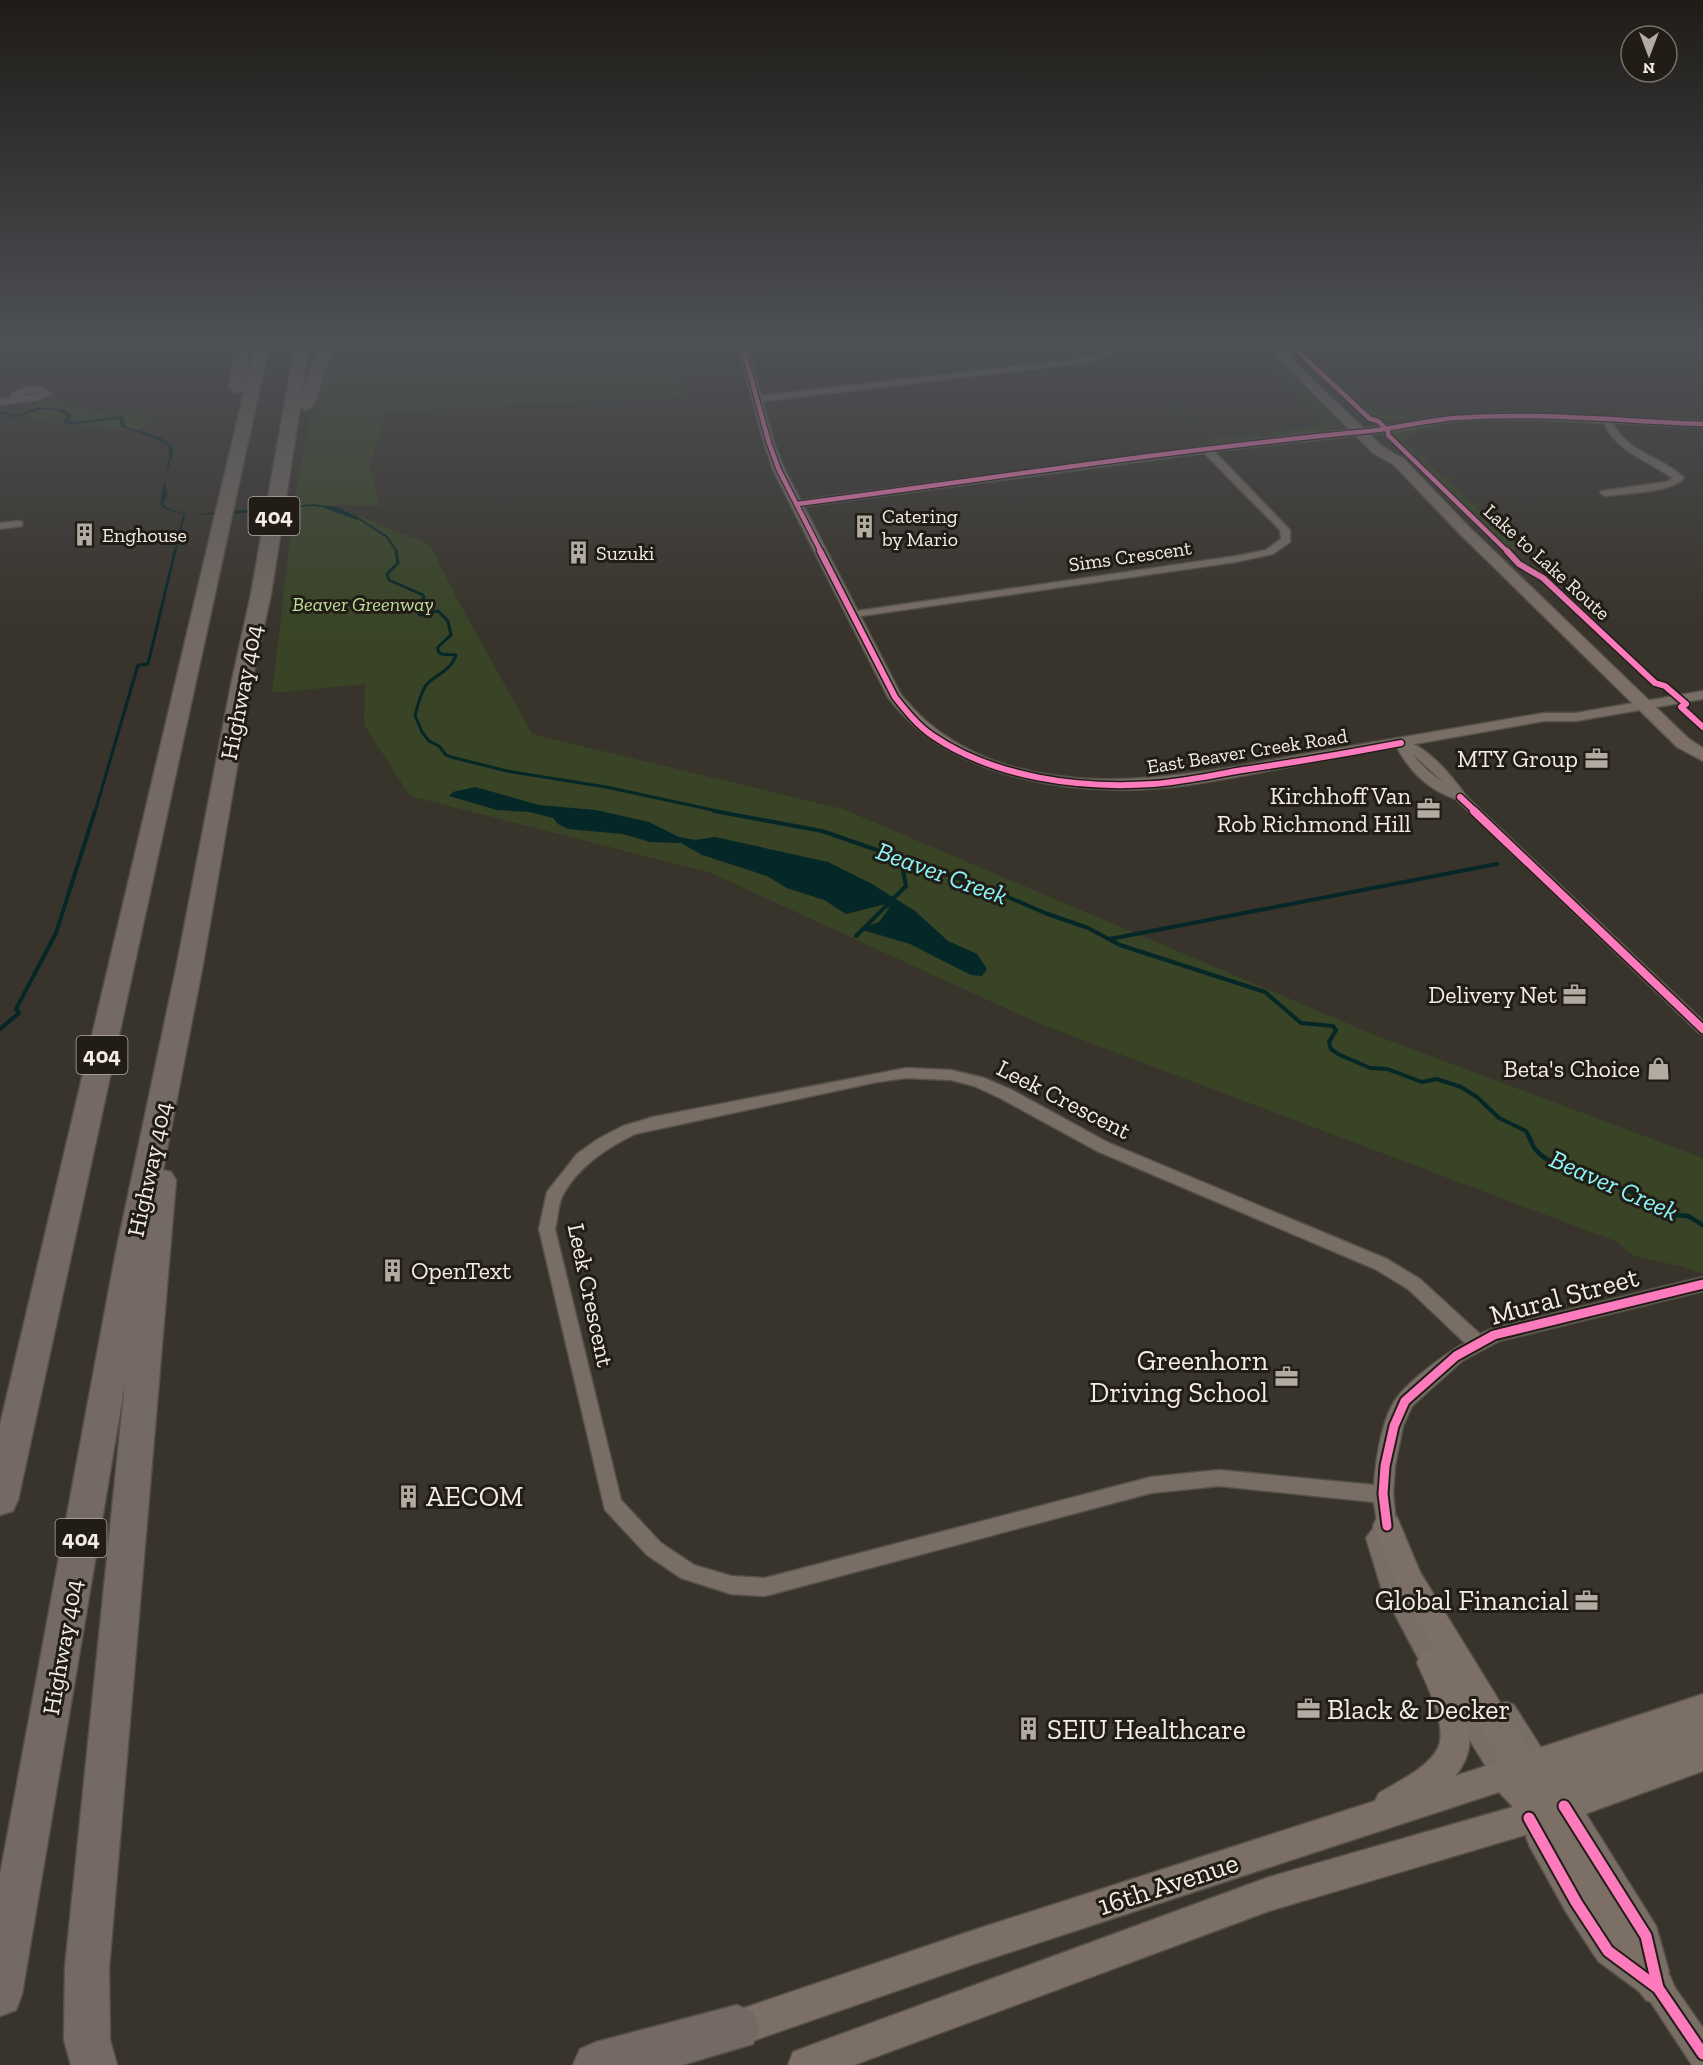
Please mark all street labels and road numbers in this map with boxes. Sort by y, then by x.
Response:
road number: 404 [248,497,300,535]
street label: Lake to Lake Route [1479,499,1615,625]
street label: Sims Crescent [1067,535,1194,576]
street label: Highway 404 [214,622,268,762]
street label: East Beaver Creek Road [1145,723,1349,779]
road number: 404 [76,1036,128,1074]
street label: Leek Crescent [992,1053,1136,1145]
street label: Highway 404 [121,1099,177,1239]
street label: Leek Crescent [562,1221,620,1369]
street label: Mural Street [1486,1260,1643,1332]
road number: 404 [56,1519,106,1557]
street label: Highway 404 [36,1577,88,1717]
street label: 16th Avenue [1094,1846,1242,1922]

